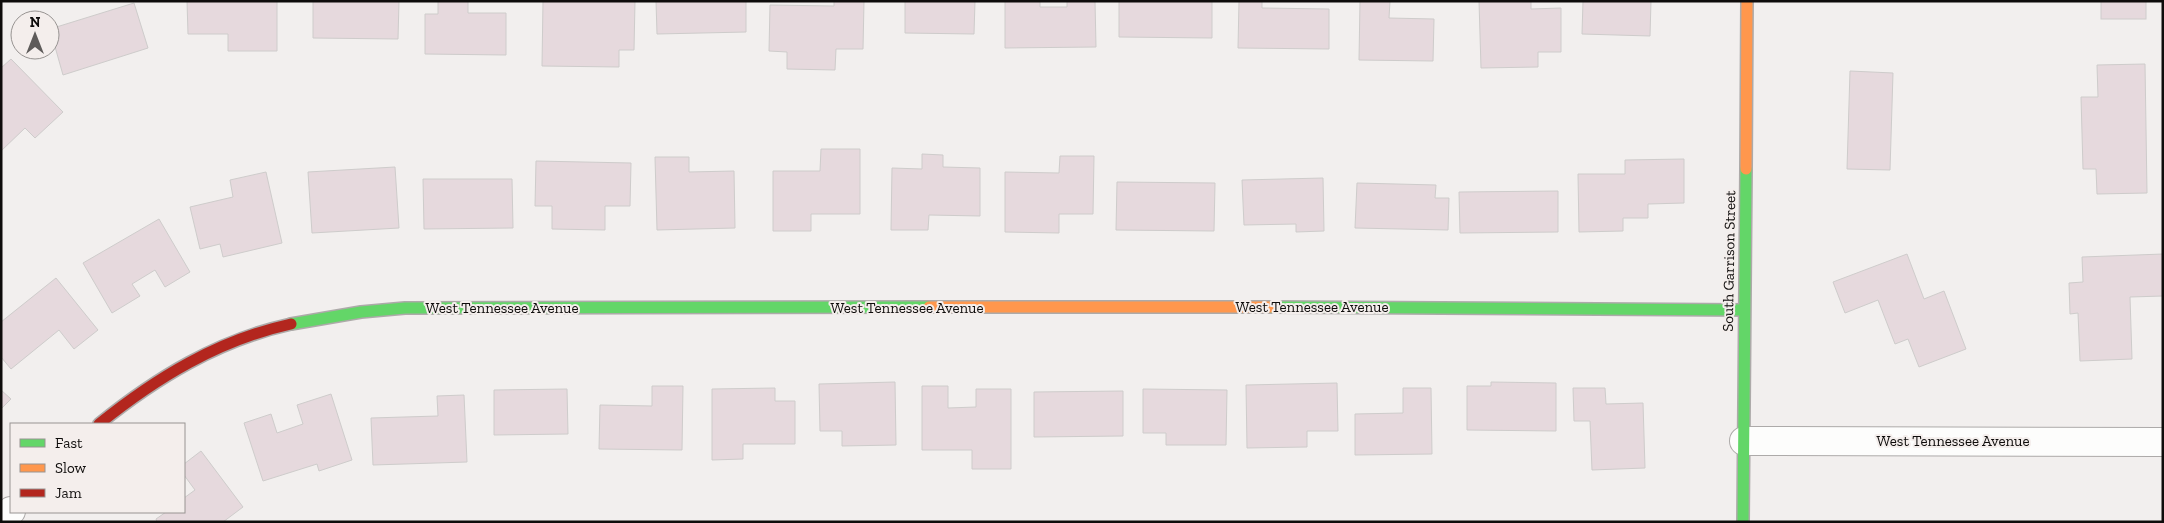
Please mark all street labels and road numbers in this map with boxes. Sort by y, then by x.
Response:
street label: South Garrison Street [1719,190,1739,332]
street label: West Tennessee Avenue [1236,298,1389,316]
street label: West Tennessee Avenue [426,299,579,317]
street label: West Tennessee Avenue [831,299,984,317]
street label: West Tennessee Avenue [1877,432,2030,450]

